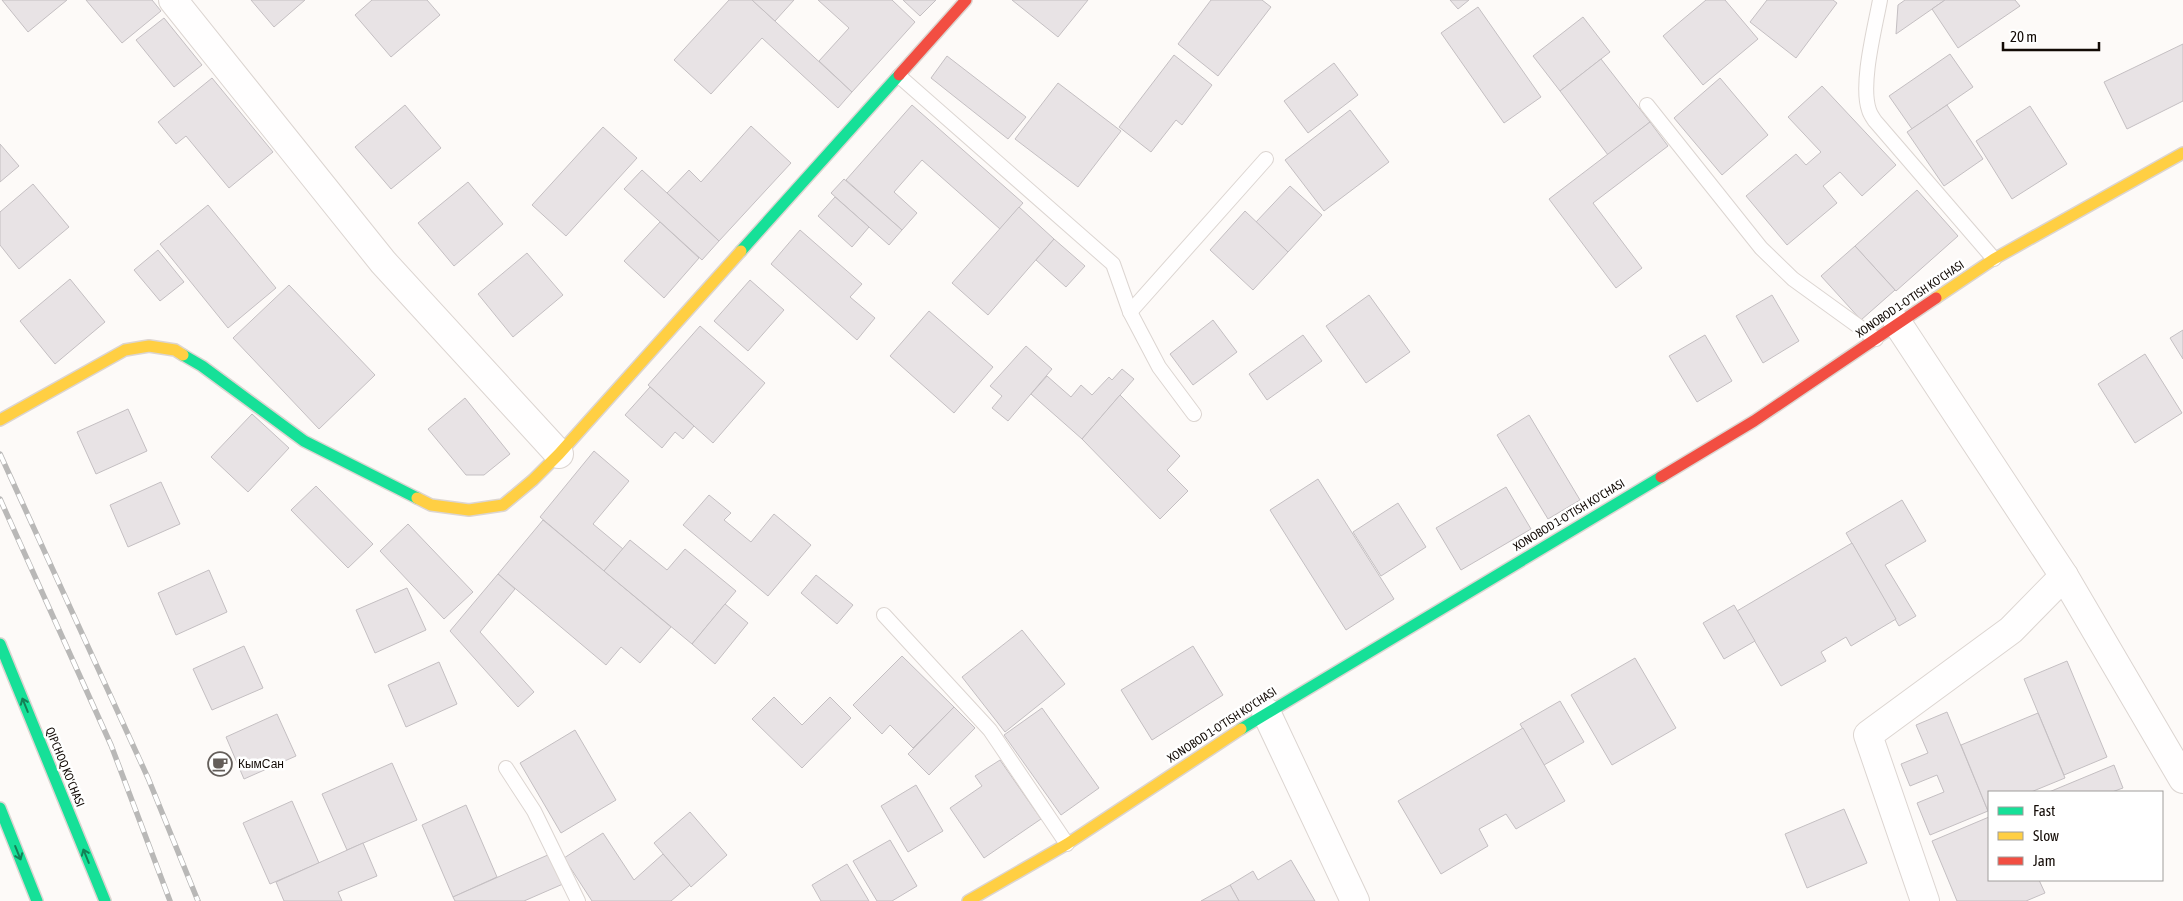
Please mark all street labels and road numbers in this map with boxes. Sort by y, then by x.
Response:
street label: XONOBOD 1-O'TISH KO'CHASI [1853,258,1967,340]
street label: XONOBOD 1-O'TISH KO'CHASI [1511,476,1627,554]
street label: XONOBOD 1-O'TISH KO'CHASI [1165,684,1279,766]
street label: QIPCHOQ KO'CHASI [43,725,87,809]

